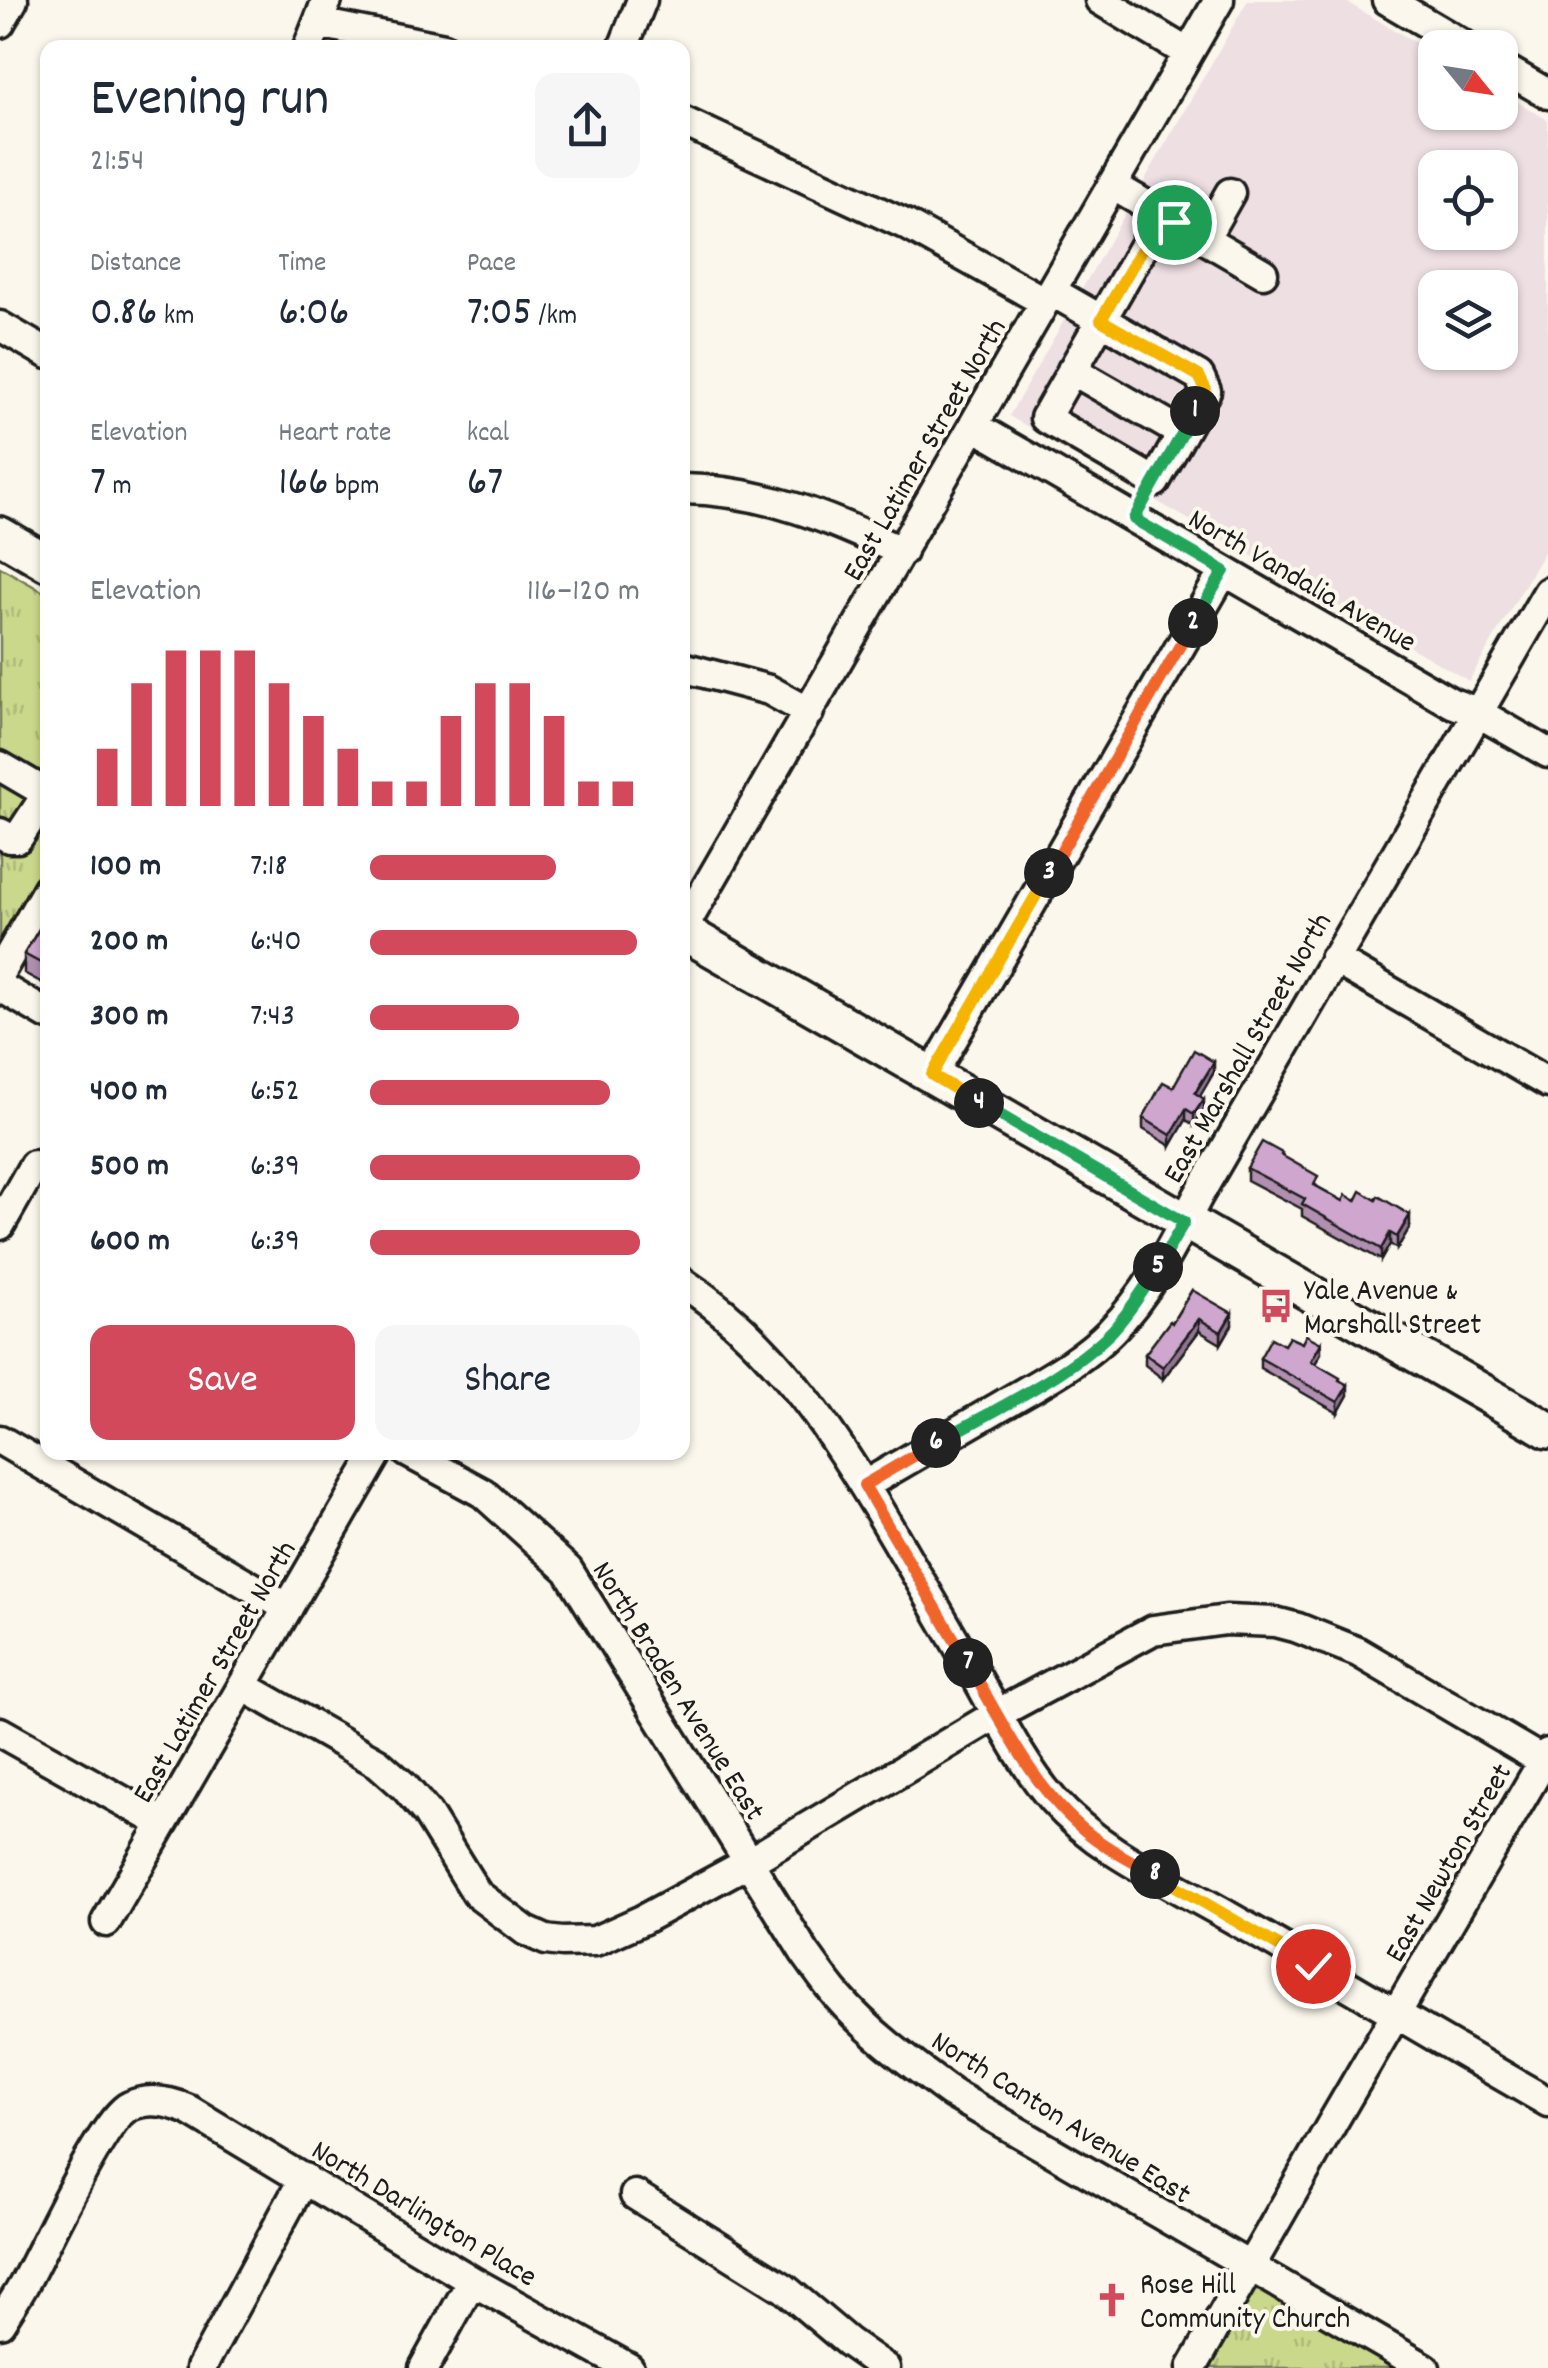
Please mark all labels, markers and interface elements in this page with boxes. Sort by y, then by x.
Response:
north arrow [1418,30,1518,130]
map controls [1418,30,1518,370]
text: Evening run [90,63,329,142]
button: share [535,73,640,178]
text: 21:54 [90,140,144,186]
button: locate [1418,150,1518,250]
pin [1132,180,1217,265]
icon: arrive [1147,195,1202,250]
text: Distance [90,245,181,285]
text: Time [278,245,326,285]
text: Pace [467,245,516,285]
button: layers [1418,270,1518,370]
text: 0.86 [90,285,157,345]
text: 6:06 [278,285,349,345]
text: 7:05 [467,285,532,345]
text: km [157,298,194,338]
text: /km [532,298,577,338]
street label: East Latimer Street North [834,312,1020,591]
pin: 1 [1170,386,1220,436]
text: 1 [1192,391,1198,431]
text: Elevation [90,415,187,455]
text: Heart rate [278,415,391,455]
text: kcal [467,415,509,455]
text: 7 [90,455,106,515]
text: 166 [278,455,329,515]
text: 67 [467,455,503,515]
text: m [106,468,132,508]
text: bpm [329,468,379,508]
street label: North Vandalia Avenue [1179,500,1423,666]
text: Elevation [90,570,201,616]
text: 116–120 m [527,570,640,616]
pin: 2 [1168,598,1218,648]
text: 2 [1187,603,1199,643]
text: 100 m [90,845,161,891]
text: 7:18 [250,845,287,891]
pin: 3 [1024,848,1074,898]
text: 3 [1043,853,1055,893]
street label: East Marshall Street North [1155,906,1345,1193]
text: 200 m [90,920,168,966]
text: 6:40 [250,920,302,966]
text: 300 m [90,995,168,1041]
text: 7:43 [250,995,295,1041]
text: 400 m [90,1070,167,1116]
text: 6:52 [250,1070,300,1116]
pin: 4 [954,1078,1004,1128]
text: 4 [973,1083,985,1123]
text: 500 m [90,1145,169,1191]
text: 6:39 [250,1145,300,1191]
text: 600 m [90,1220,170,1266]
text: 6:39 [250,1220,300,1266]
pin: 5 [1133,1242,1183,1292]
text: 5 [1152,1247,1164,1287]
place label: Yale Avenue & Marshall Street [1304,1272,1481,1349]
bus stop icon: Yale Avenue & Marshall Street [1257,1287,1295,1325]
button: Save [90,1325,355,1440]
button: Share [375,1325,640,1440]
pin: 6 [911,1418,961,1468]
text: 6 [929,1423,943,1463]
street label: East Latimer Street North [124,1534,310,1813]
street label: North Braden Avenue East [579,1554,774,1830]
pin: 7 [943,1638,993,1688]
text: 7 [963,1643,973,1683]
street label: East Newton Street [1376,1757,1525,1972]
pin: 8 [1130,1849,1180,1899]
text: 8 [1149,1854,1161,1894]
pin [1271,1924,1356,2009]
icon: check [1286,1939,1341,1994]
street label: North Canton Avenue East [921,2022,1198,2217]
street label: North Darlington Place [302,2131,544,2300]
place label: Rose Hill Community Church [1140,2266,1350,2343]
church icon: Rose Hill Community Church [1093,2281,1131,2319]

